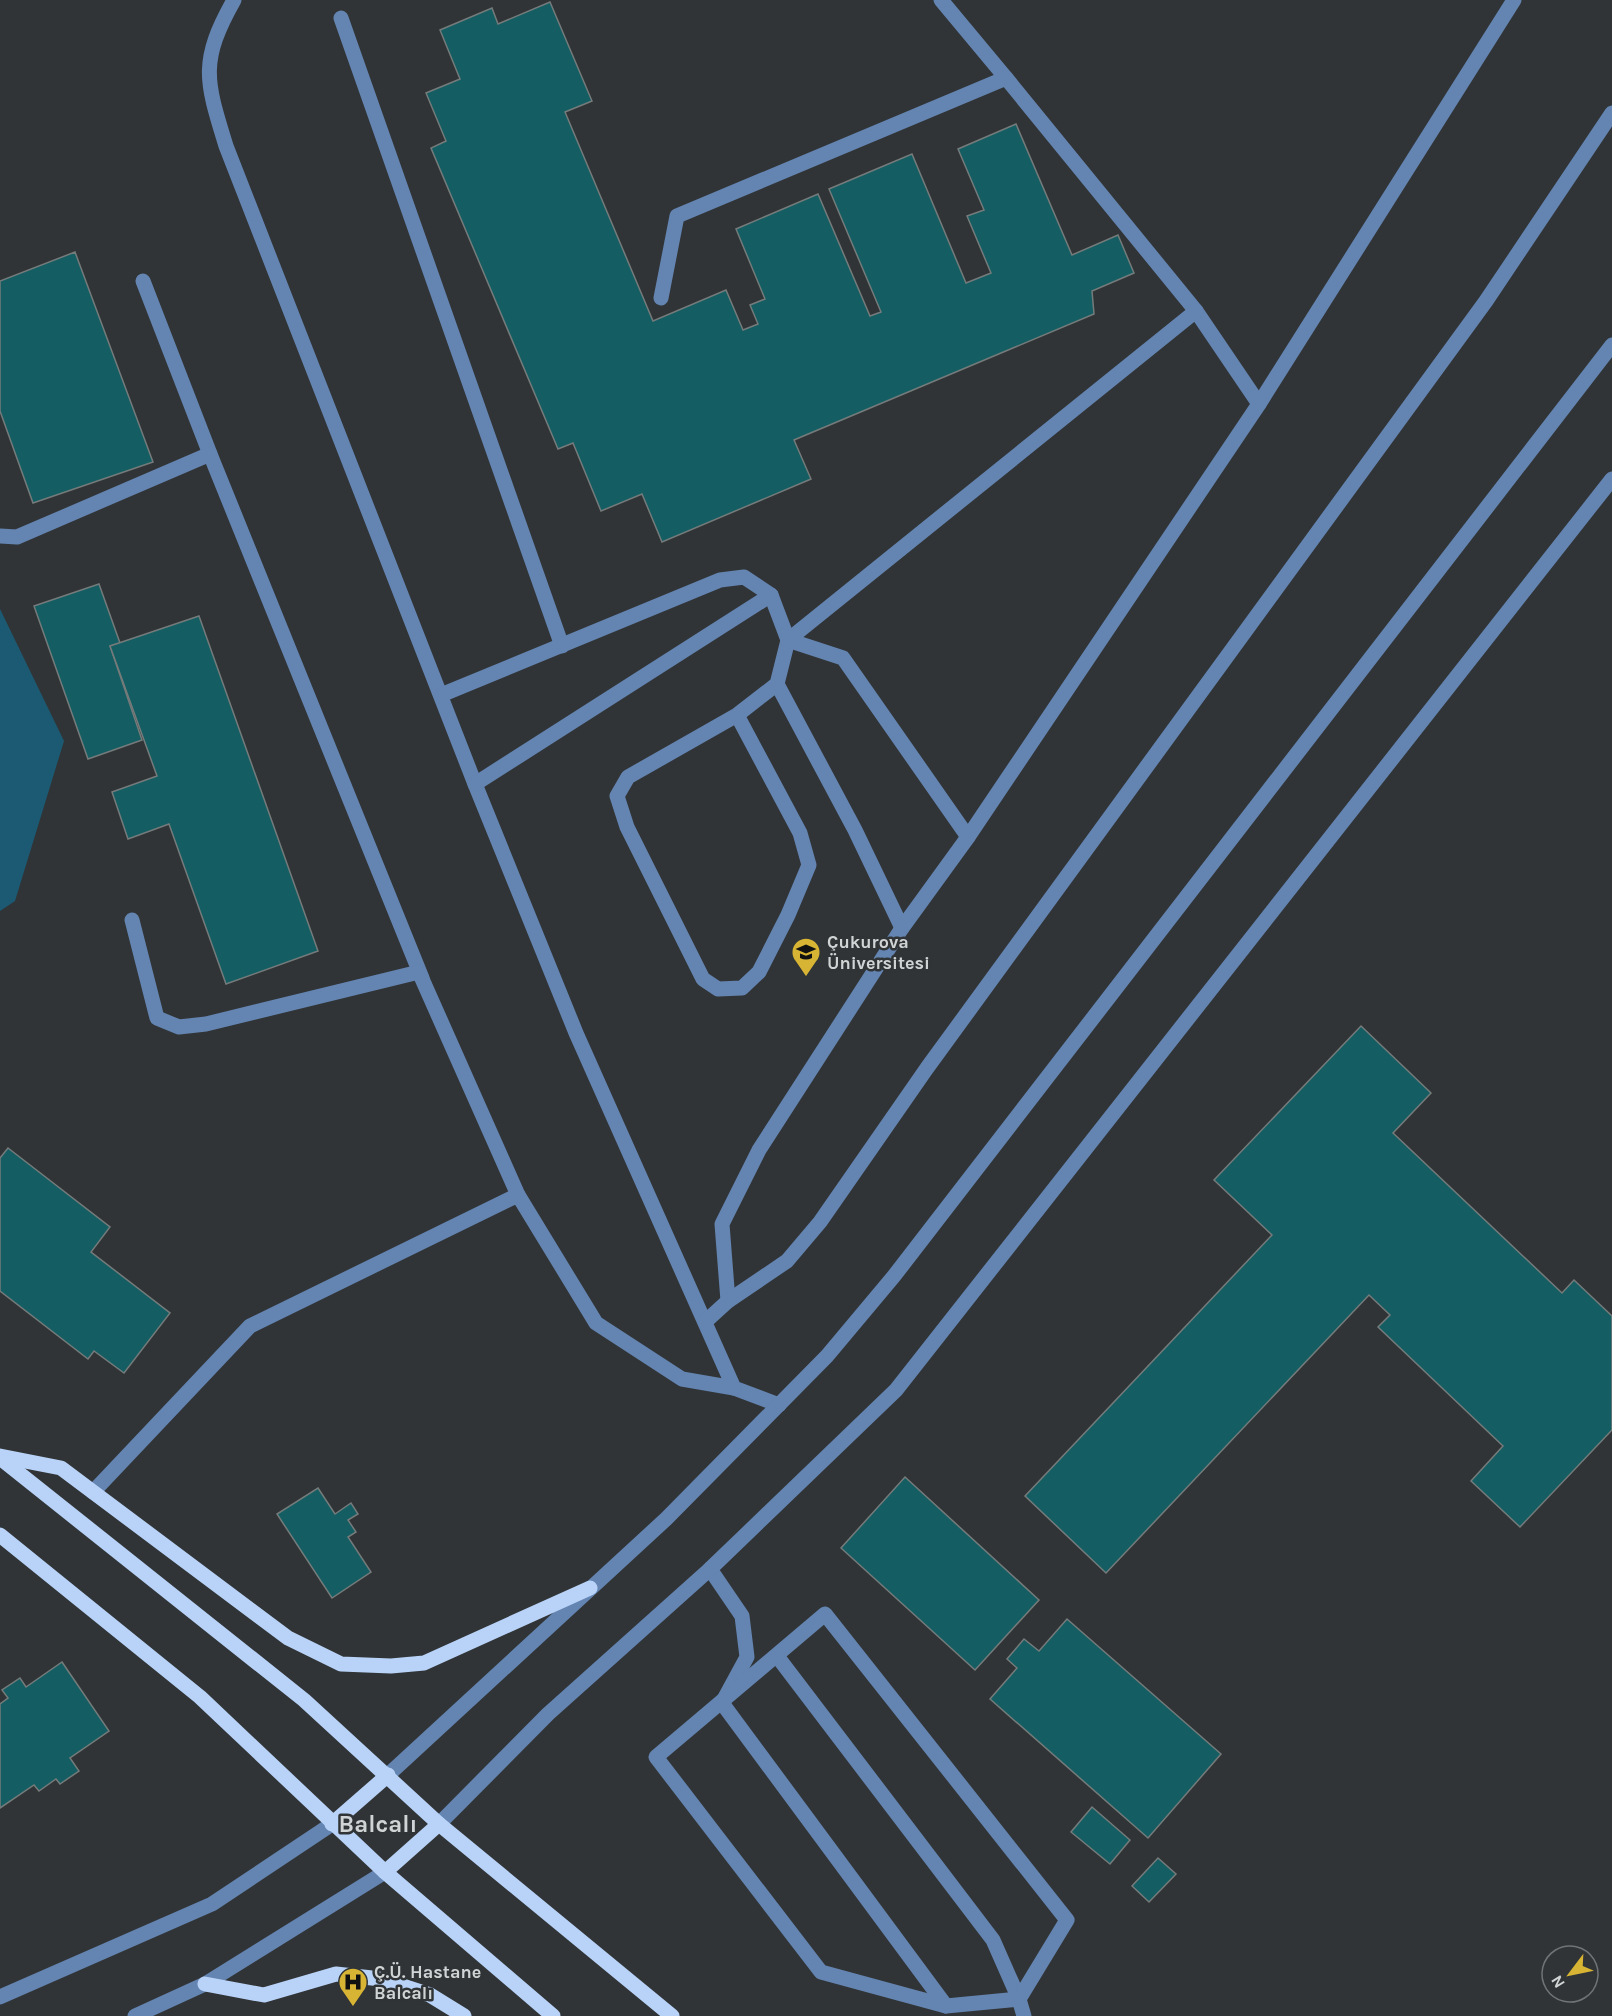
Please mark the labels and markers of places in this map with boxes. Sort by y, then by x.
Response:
place label: Çukurova Üniversitesi [827,931,930,974]
school or university icon: Çukurova Üniversitesi [790,936,822,978]
place label: Ç.Ü. Hastane Balcalı [374,1961,481,2004]
hospital icon: Ç.Ü. Hastane Balcalı [337,1966,369,2008]

